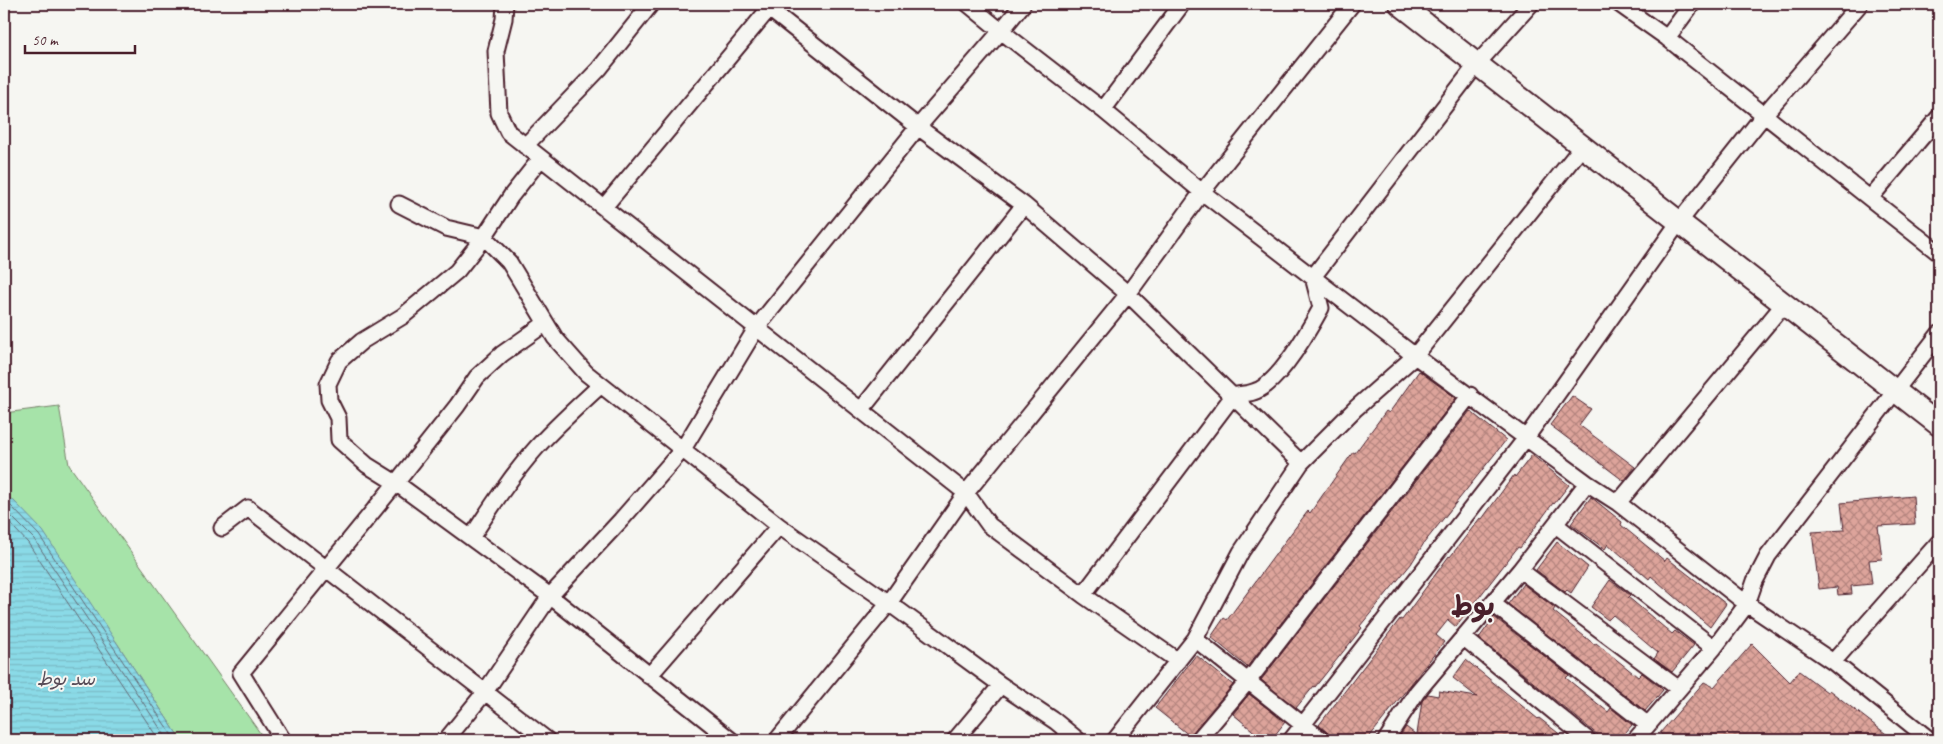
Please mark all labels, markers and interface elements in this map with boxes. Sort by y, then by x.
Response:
scale bar [25,22,135,54]
text: 50 m [32,31,59,50]
district label: بوط [1451,588,1495,623]
water label: سد بوط [37,667,95,691]

